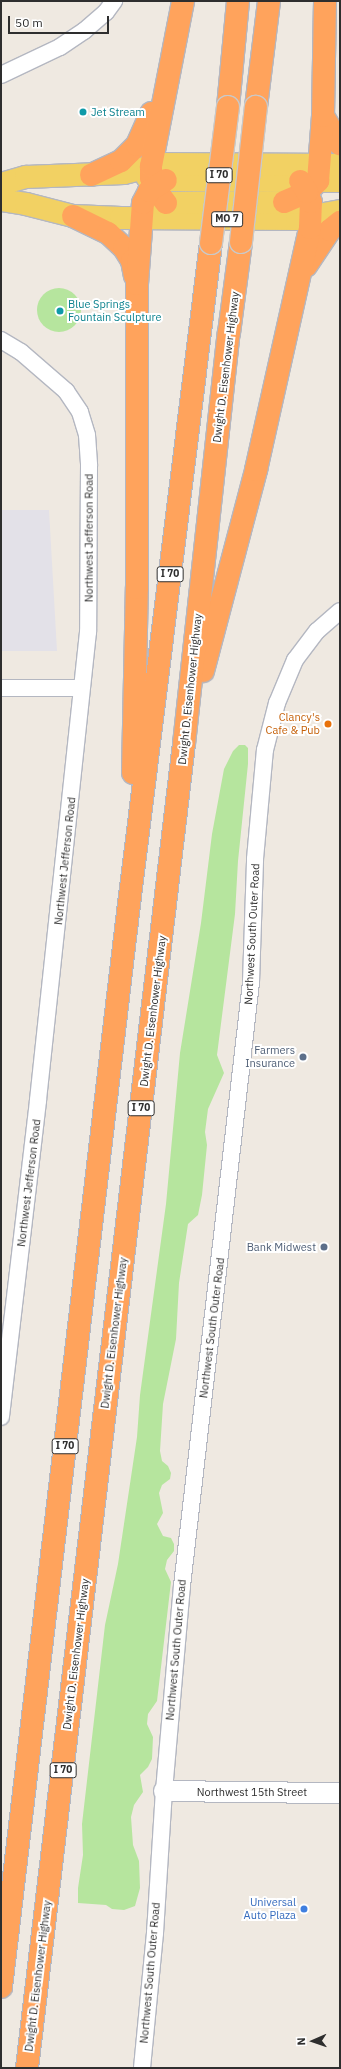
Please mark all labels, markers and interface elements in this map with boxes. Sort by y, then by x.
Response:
scale bar [10,8,111,34]
text: 50 m [15,15,43,30]
place label: Jet Stream [91,105,145,119]
marker: Jet Stream [78,107,88,117]
road number: I 70 [205,167,233,183]
road number: MO 7 [211,211,243,227]
street label: Dwight D. Eisenhower Highway [210,291,242,443]
place label: Blue Springs Fountain Sculpture [68,298,161,324]
marker: Blue Springs Fountain Sculpture [55,306,65,316]
street label: Northwest Jefferson Road [82,474,96,602]
road number: I 70 [156,566,184,582]
street label: Dwight D. Eisenhower Highway [175,613,205,765]
place label: Clancy's Cafe & Pub [266,711,320,737]
marker: Clancy's Cafe & Pub [323,719,333,729]
street label: Northwest Jefferson Road [52,796,78,926]
street label: Northwest South Outer Road [242,863,262,1005]
street label: Dwight D. Eisenhower Highway [137,935,169,1087]
place label: Farmers Insurance [245,1044,295,1070]
marker: Farmers Insurance [298,1052,308,1062]
road number: I 70 [127,1100,155,1116]
street label: Northwest Jefferson Road [15,1118,43,1248]
place label: Bank Midwest [247,1240,316,1254]
marker: Bank Midwest [319,1242,329,1252]
street label: Dwight D. Eisenhower Highway [98,1257,130,1409]
street label: Northwest South Outer Road [197,1257,227,1399]
road number: I 70 [51,1438,79,1454]
street label: Dwight D. Eisenhower Highway [60,1578,92,1730]
street label: Northwest South Outer Road [163,1579,189,1721]
road number: I 70 [49,1762,77,1778]
street label: Northwest 15th Street [197,1785,307,1799]
place label: Universal Auto Plaza [244,1896,296,1922]
street label: Dwight D. Eisenhower Highway [22,1900,54,2052]
street label: Northwest South Outer Road [137,1902,163,2044]
marker: Universal Auto Plaza [299,1904,309,1914]
north arrow [293,2021,333,2061]
text: N [294,2037,308,2046]

